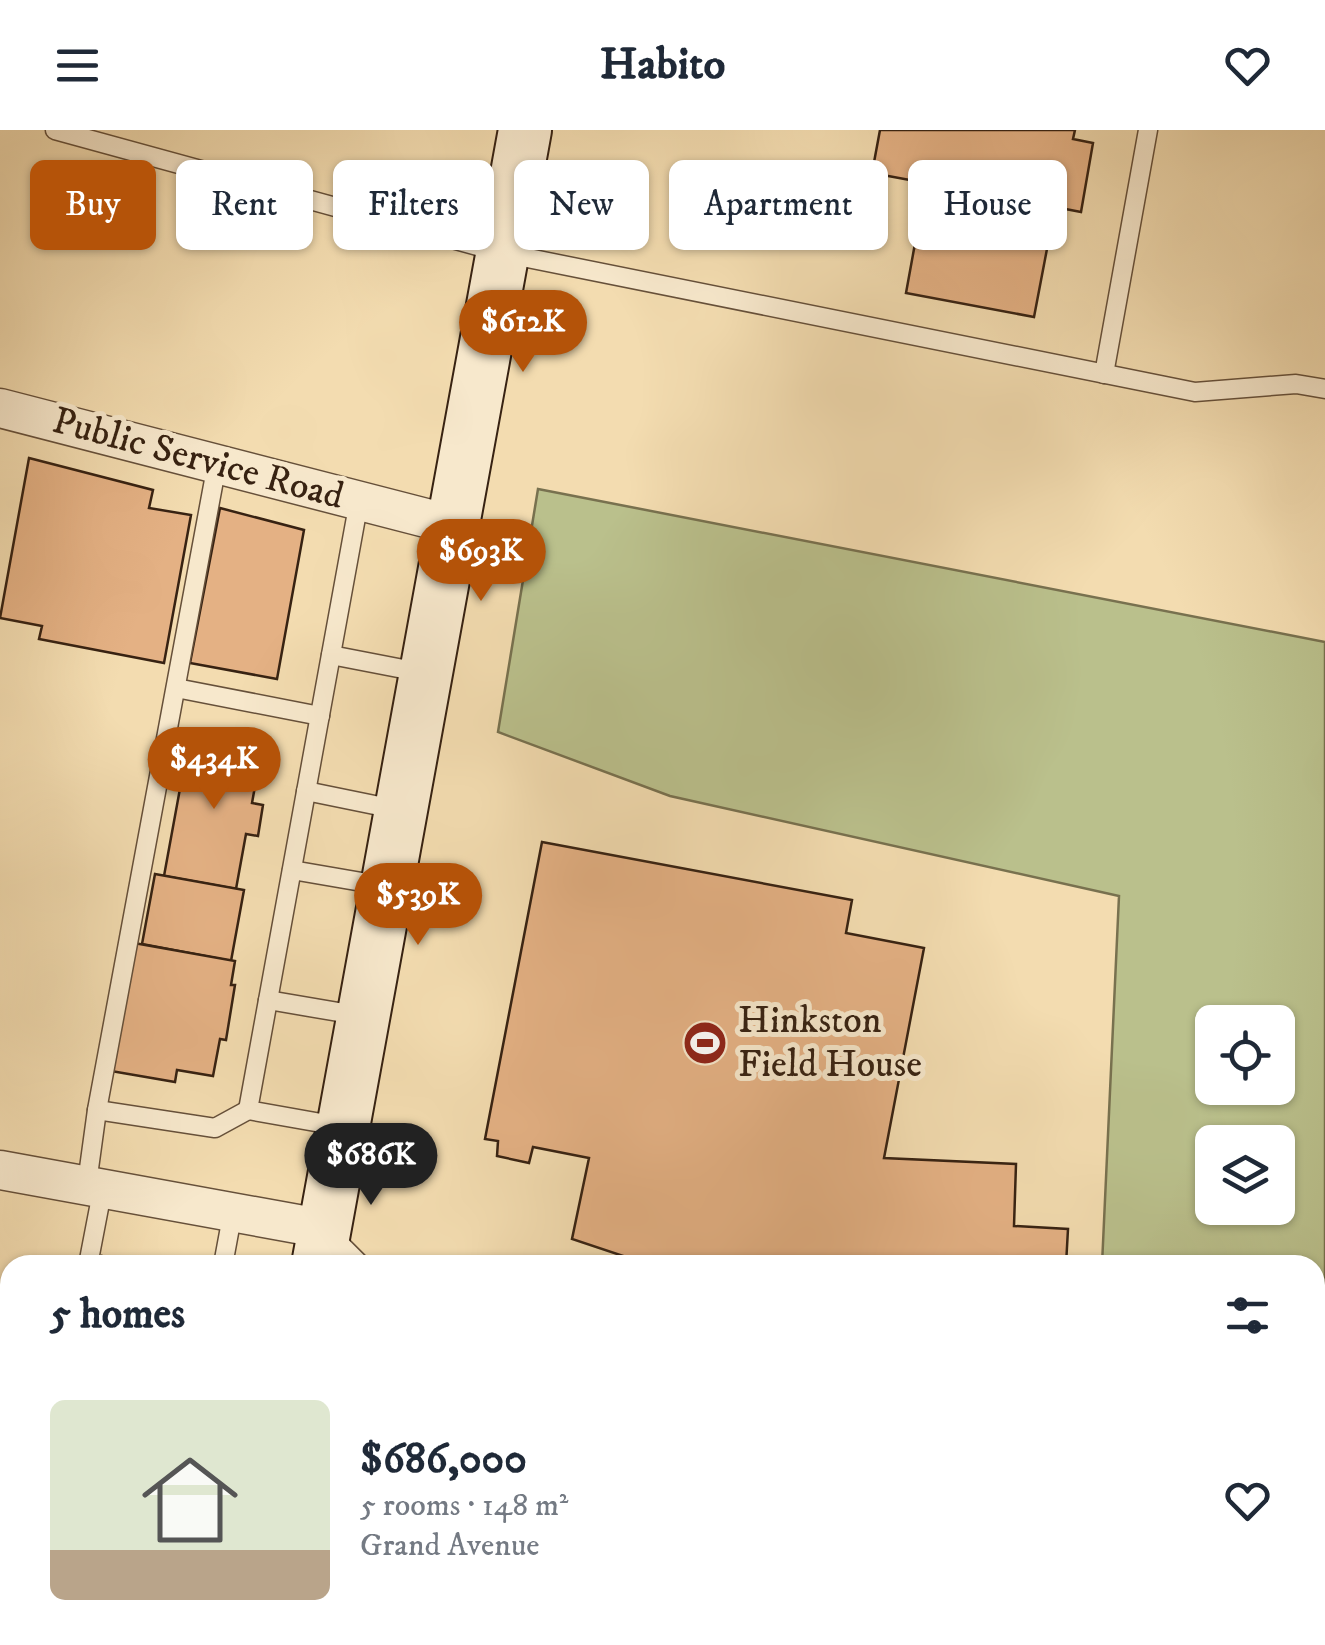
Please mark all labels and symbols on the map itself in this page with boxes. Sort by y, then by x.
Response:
pin: $612K [453,290,593,375]
street label: Public Service Road [47,397,349,521]
pin: $693K [411,519,551,604]
pin: $434K [144,727,284,812]
pin: $539K [348,863,488,948]
place label: Hinkston Field House [738,997,922,1089]
sports icon: Hinkston Field House [682,1020,728,1066]
pin: $686K [301,1123,441,1208]

